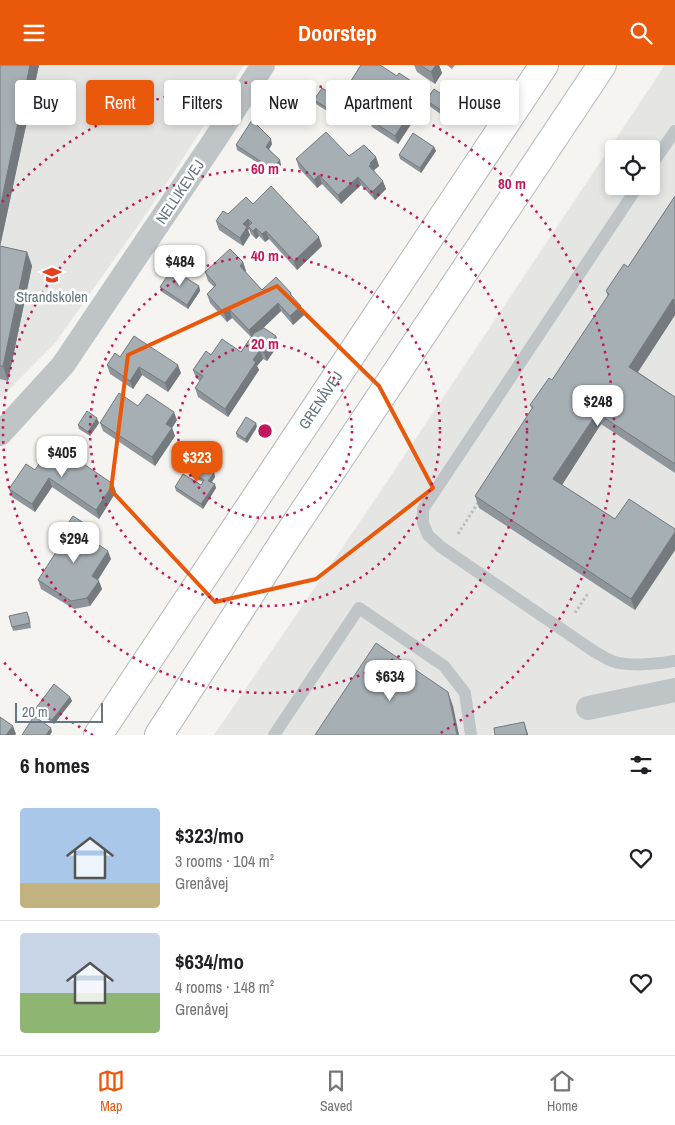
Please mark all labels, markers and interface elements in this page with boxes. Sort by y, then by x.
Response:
text: Doorstep [298,18,377,48]
icon: menu [20,19,48,47]
icon: search [627,19,655,47]
chip: Buy [15,80,76,125]
chip: Rent [86,80,154,125]
chip: Filters [164,80,241,125]
chip: New [251,80,316,125]
chip: Apartment [326,80,430,125]
chip: House [440,80,519,125]
map controls [605,140,660,195]
button: locate [605,140,660,195]
street label: NELLIKEVEJ [150,156,209,228]
text: 60 m [251,158,279,179]
text: 80 m [498,173,526,194]
pin: $484 [150,245,210,287]
text: 40 m [251,245,279,266]
text: $484 [165,250,195,272]
school or university icon: Strandskolen [41,264,63,286]
place label: Strandskolen [16,286,88,307]
text: 20 m [251,333,279,354]
street label: GRENÅVEJ [293,367,347,433]
pin: $248 [568,385,628,427]
text: $248 [583,390,613,412]
centre of rings [256,422,274,440]
pin: $405 [32,435,92,478]
text: $405 [47,441,77,463]
pin: $323 [167,441,227,483]
text: $323 [182,446,212,468]
pin: $294 [44,521,104,564]
text: $294 [59,527,89,549]
pin: $634 [360,659,420,702]
text: $634 [375,665,405,687]
scale bar [15,700,102,723]
text: 20 m [22,703,48,721]
text: 6 homes [20,751,90,780]
icon: filters [627,751,655,779]
text: $323/mo [175,821,244,850]
icon: home [60,828,120,888]
icon: heart [627,844,655,872]
text: 3 rooms · 104 m² [175,850,274,872]
text: Grenåvej [175,872,228,894]
text: $634/mo [175,947,244,976]
icon: home [60,953,120,1013]
icon: heart [627,969,655,997]
text: 4 rooms · 148 m² [175,976,274,998]
text: Grenåvej [175,998,228,1020]
tab: Map [97,1067,125,1115]
tab: Saved [320,1067,352,1115]
tab: Home [547,1067,578,1115]

